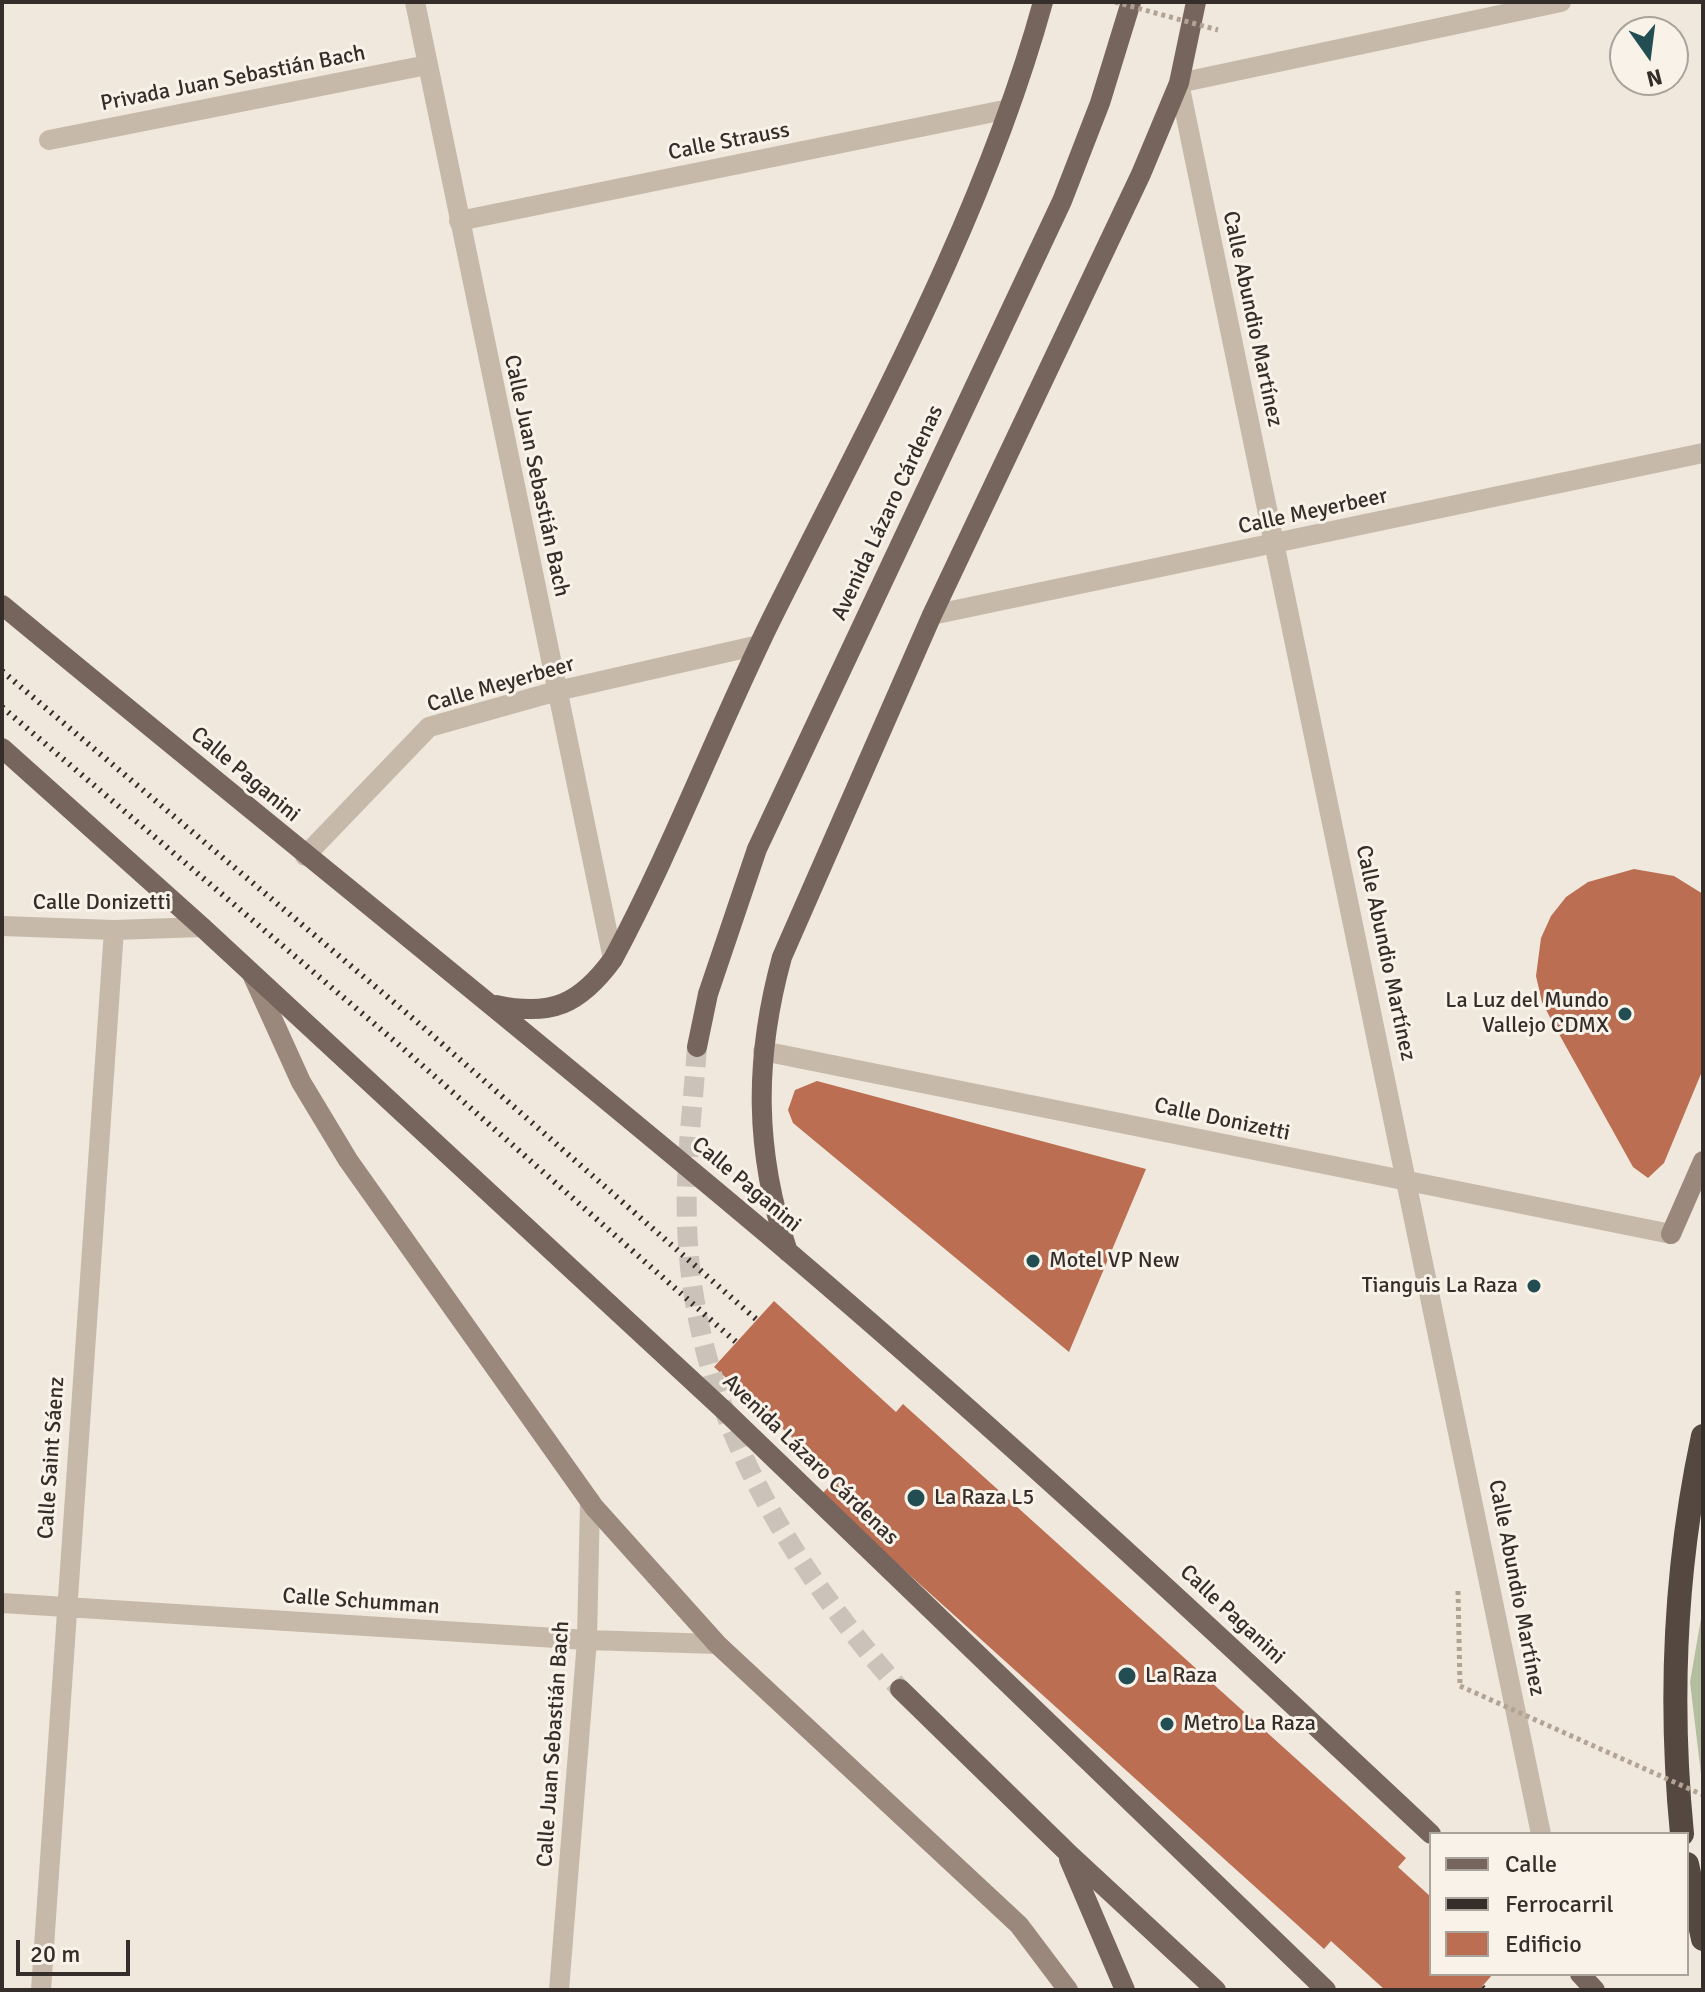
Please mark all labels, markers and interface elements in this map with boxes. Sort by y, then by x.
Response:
north arrow [1609,16,1689,96]
street label: Privada Juan Sebastián Bach [98,40,368,118]
text: N [1644,63,1665,93]
street label: Calle Strauss [666,117,792,167]
street label: Calle Abundio Martínez [1216,209,1288,429]
street label: Calle Juan Sebastián Bach [497,353,575,599]
street label: Avenida Lázaro Cárdenas [827,401,949,625]
street label: Calle Meyerbeer [1236,483,1390,541]
street label: Calle Meyerbeer [424,651,578,719]
street label: Calle Paganini [185,722,305,828]
street label: Calle Abundio Martínez [1349,843,1421,1063]
street label: Calle Donizetti [33,890,171,916]
place label: La Luz del Mundo Vallejo CDMX [1445,988,1609,1040]
marker: La Luz del Mundo Vallejo CDMX [1616,1005,1634,1023]
street label: Calle Donizetti [1152,1093,1292,1147]
street label: Calle Paganini [686,1132,806,1238]
place label: Motel VP New [1049,1248,1179,1274]
marker: Motel VP New [1024,1252,1042,1270]
place label: Tianguis La Raza [1362,1273,1518,1299]
marker: Tianguis La Raza [1525,1277,1543,1295]
street label: Avenida Lázaro Cárdenas [717,1369,903,1551]
street label: Calle Saint Sáenz [33,1376,71,1540]
street label: Calle Abundio Martínez [1482,1478,1550,1698]
place label: La Raza L5 [934,1485,1034,1511]
marker: La Raza L5 [905,1487,927,1509]
street label: Calle Paganini [1174,1560,1290,1670]
street label: Calle Schumman [282,1583,440,1621]
street label: Calle Juan Sebastián Bach [532,1620,576,1868]
place label: La Raza [1145,1663,1217,1689]
marker: La Raza [1116,1665,1138,1687]
place label: Metro La Raza [1183,1711,1316,1737]
marker: Metro La Raza [1158,1715,1176,1733]
legend [1429,1832,1689,1976]
text: Calle [1505,1849,1557,1879]
text: Ferrocarril [1505,1889,1614,1919]
scale bar [20,1924,134,1974]
text: Edificio [1505,1929,1582,1959]
text: 20 m [30,1939,80,1969]

